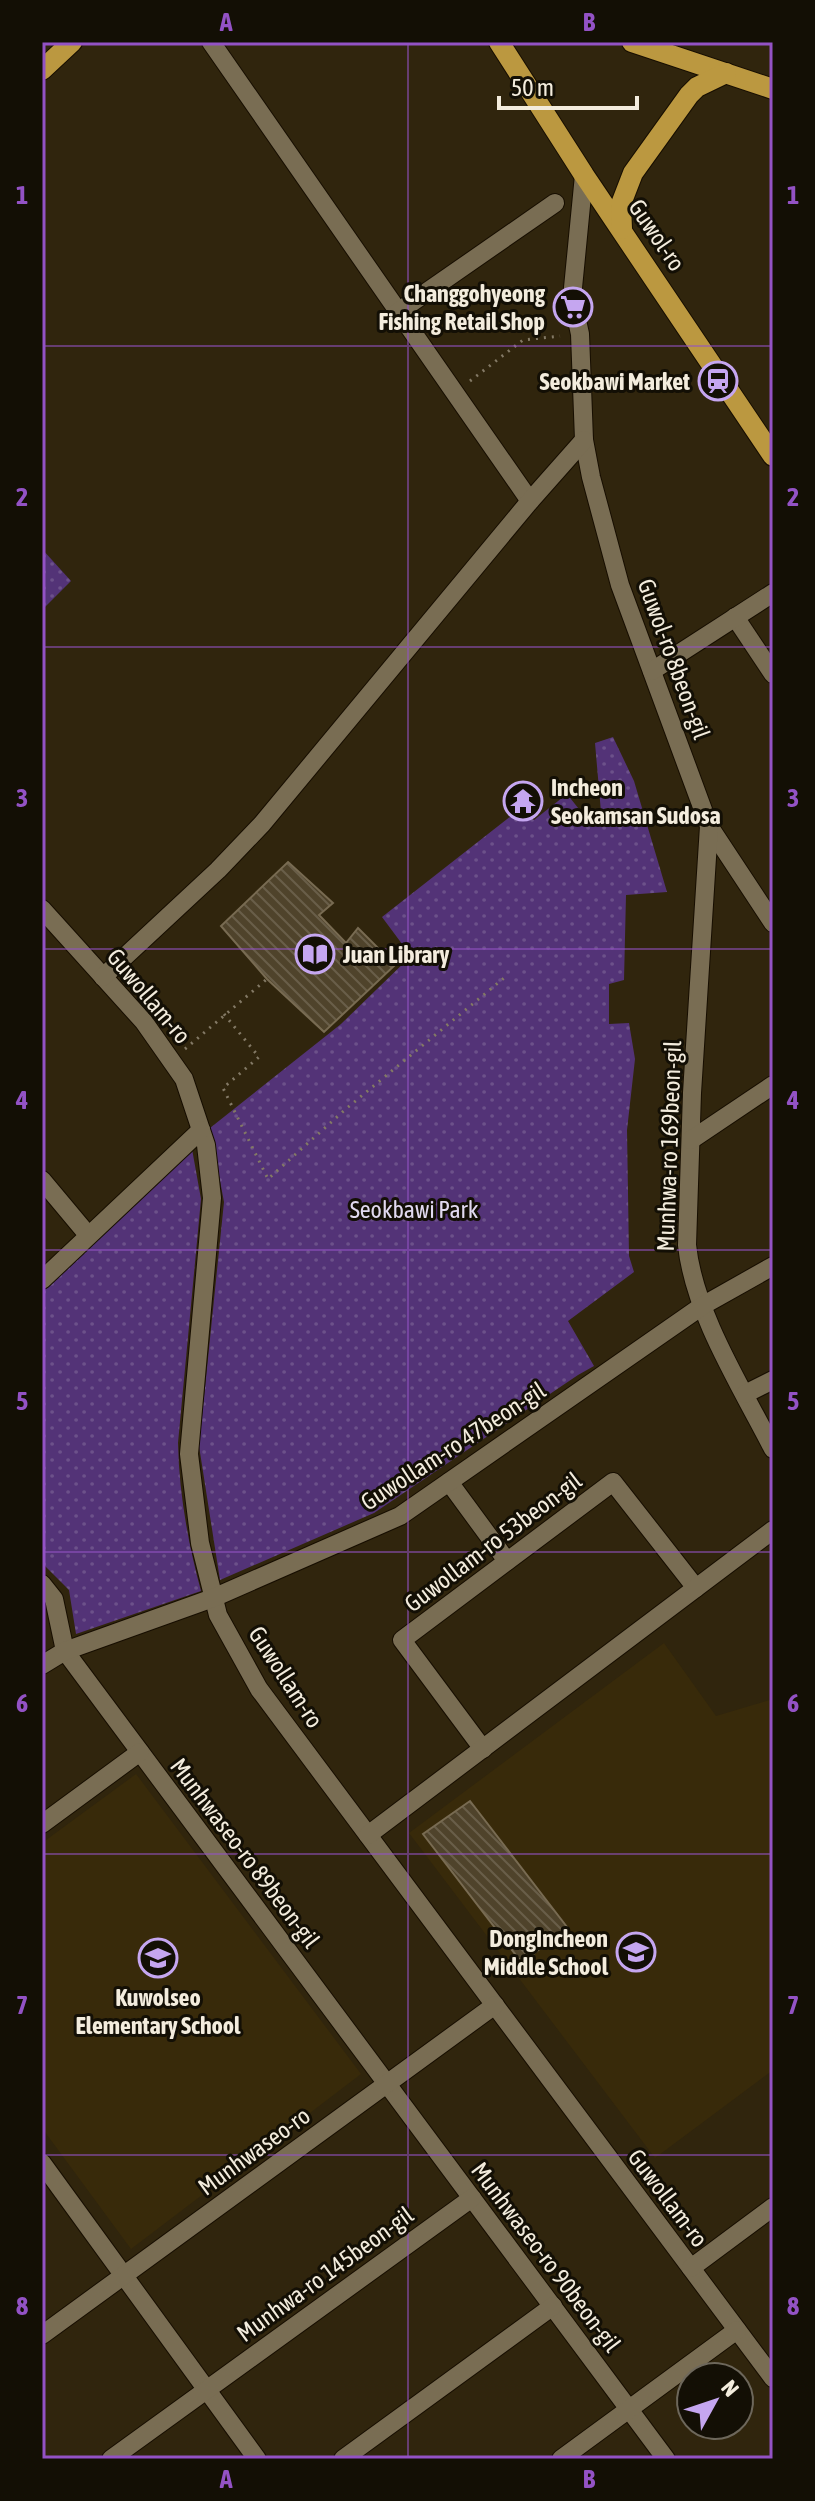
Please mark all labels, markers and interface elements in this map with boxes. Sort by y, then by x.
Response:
text: A [219,7,233,37]
text: B [583,7,596,37]
scale bar [499,60,637,110]
text: 50 m [511,74,554,101]
text: 1 [16,180,28,210]
text: 1 [787,180,799,210]
street label: Guwol-ro [623,194,691,276]
place label: Changgohyeong Fishing Retail Shop [378,280,546,335]
supermarket icon: Changgohyeong Fishing Retail Shop [552,286,594,328]
station icon: Seokbawi Market [697,360,739,402]
place label: Seokbawi Market [539,368,690,395]
text: 2 [16,482,28,512]
text: 2 [787,482,799,512]
street label: Guwol-ro 8beon-gil [633,575,716,743]
place label: Incheon Seokamsan Sudosa [551,774,721,829]
temple icon: Incheon Seokamsan Sudosa [502,780,544,822]
text: 3 [16,783,28,813]
text: 3 [787,783,799,813]
library icon: Juan Library [294,933,336,975]
place label: Juan Library [342,941,449,968]
street label: Guwollam-ro [102,943,196,1049]
street label: Munhwa-ro 169beon-gil [652,1039,686,1252]
text: 4 [15,1085,28,1115]
text: 4 [786,1085,799,1115]
park label: Seokbawi Park [350,1196,479,1223]
street label: Guwollam-ro 47beon-gil [356,1376,551,1516]
text: 5 [16,1386,28,1416]
text: 5 [787,1386,799,1416]
street label: Guwollam-ro 53beon-gil [399,1466,587,1617]
street label: Guwollam-ro [243,1621,329,1733]
text: 6 [16,1688,28,1718]
text: 6 [787,1688,799,1718]
street label: Munhwaseo-ro 89beon-gil [165,1753,325,1954]
place label: DongIncheon Middle School [484,1925,609,1980]
school or university icon: DongIncheon Middle School [615,1931,657,1973]
school or university icon: Kuwolseo Elementary School [137,1937,179,1979]
place label: Kuwolseo Elementary School [76,1984,241,2039]
text: 7 [16,1990,28,2020]
text: 7 [787,1990,799,2020]
street label: Munhwaseo-ro [193,2102,315,2200]
street label: Guwollam-ro [623,2144,713,2252]
street label: Munhwaseo-ro 90beon-gil [466,2157,626,2358]
street label: Munhwa-ro 145beon-gil [232,2201,419,2347]
text: 8 [16,2291,28,2321]
text: 8 [787,2291,799,2321]
north arrow [675,2361,755,2441]
text: N [716,2375,744,2401]
text: A [219,2464,233,2494]
text: B [583,2464,596,2494]

